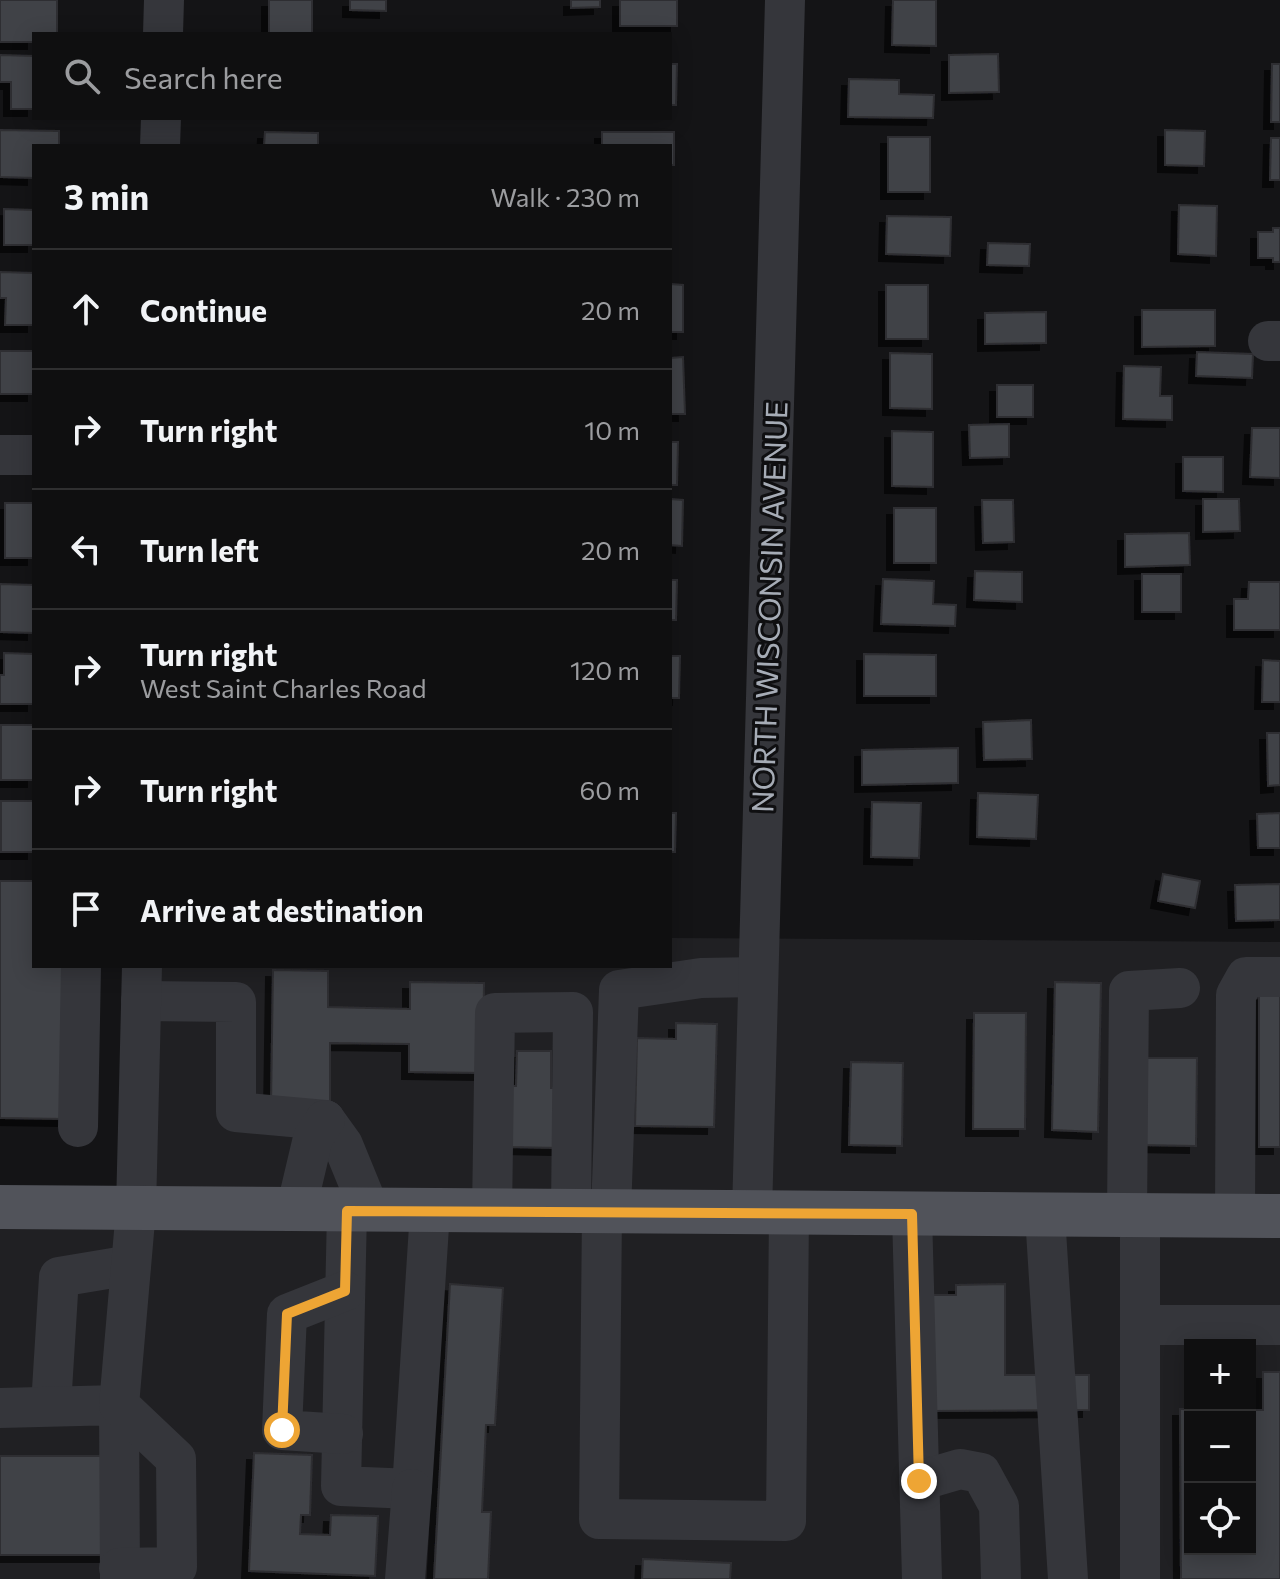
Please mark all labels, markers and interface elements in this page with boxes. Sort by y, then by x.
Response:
search box [32,32,672,120]
icon: search [60,54,104,98]
text: Search here [124,58,283,95]
text: 3 min [64,175,149,217]
text: Walk · 230 m [491,181,640,212]
icon: ahead [64,287,108,331]
text: Continue [140,291,267,328]
text: 20 m [581,294,640,325]
street label: NORTH WISCONSIN AVENUE [742,400,794,814]
icon: right [64,407,108,451]
text: Turn right [140,411,277,448]
text: 10 m [584,414,640,445]
icon: left [64,527,108,571]
text: Turn left [140,531,259,568]
text: 20 m [581,534,640,565]
text: Turn right [140,635,277,672]
icon: right [64,647,108,691]
text: 120 m [570,654,640,685]
text: West Saint Charles Road [140,672,426,703]
icon: right [64,767,108,811]
text: Turn right [140,771,277,808]
text: 60 m [580,774,640,805]
icon: arrive [64,887,108,931]
text: Arrive at destination [140,891,424,928]
map controls [1184,1339,1256,1555]
button: + [1184,1339,1256,1411]
button: − [1184,1411,1256,1483]
route start [264,1412,300,1448]
route end [901,1463,937,1499]
button: locate [1184,1483,1256,1555]

